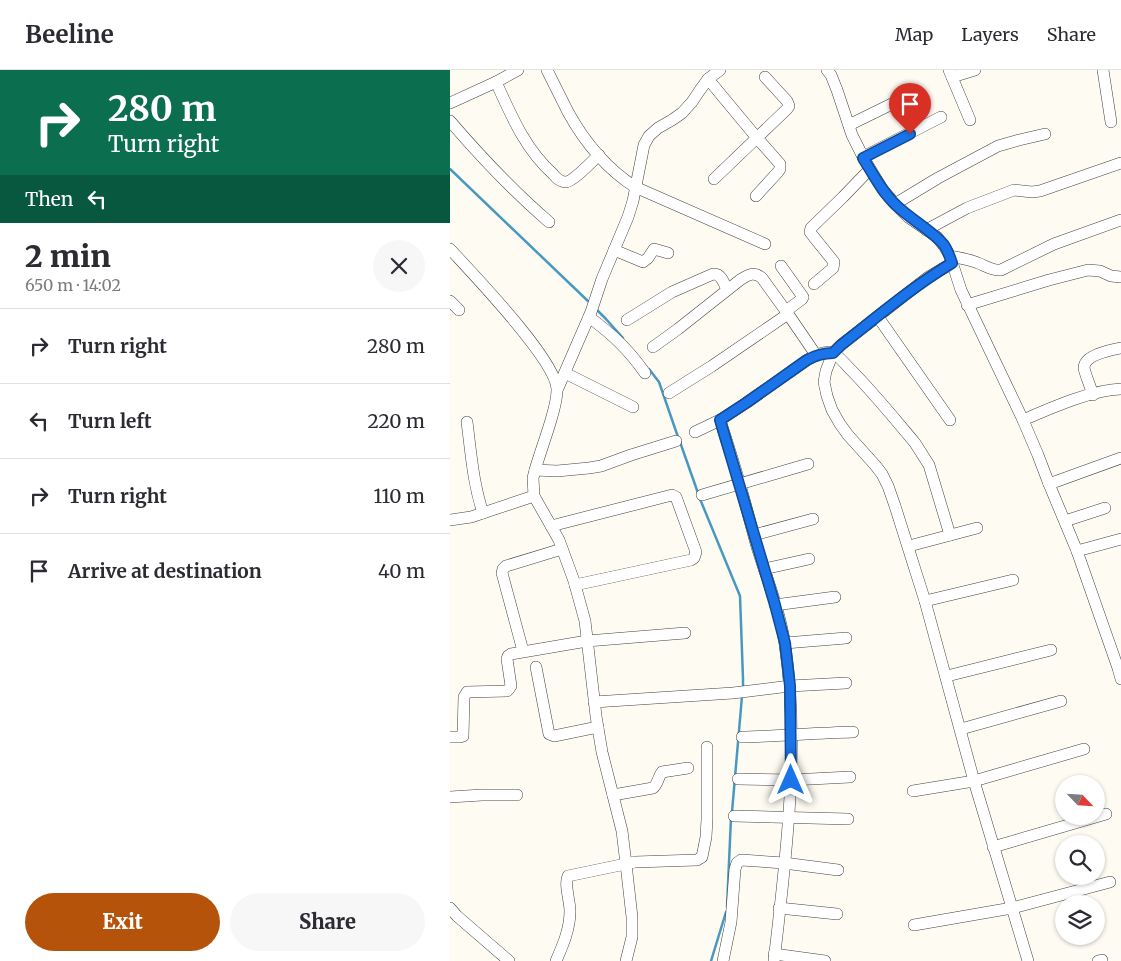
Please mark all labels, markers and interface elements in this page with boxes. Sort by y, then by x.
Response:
text: Beeline [25,19,114,50]
text: Map [895,23,933,46]
text: Layers [961,23,1019,46]
text: Share [1047,23,1096,46]
pin [889,83,931,134]
text: 280 m [108,87,216,131]
icon: right [25,90,90,155]
icon: arrive [896,90,924,118]
text: Turn right [108,130,219,158]
icon: left [83,185,111,213]
text: Then [25,187,73,211]
text: 2 min [25,237,111,275]
button: close [373,240,425,292]
text: 650 m · 14:02 [25,275,121,295]
icon: right [25,332,53,360]
text: Turn right [68,334,167,358]
text: 280 m [367,334,425,358]
icon: left [25,407,53,435]
text: Turn left [68,409,152,433]
text: 220 m [368,409,425,433]
icon: right [25,482,53,510]
text: Turn right [68,484,167,508]
text: 110 m [374,484,425,508]
icon: arrive [25,557,53,585]
text: Arrive at destination [68,559,262,583]
text: 40 m [378,559,425,583]
position arrow [764,753,816,805]
north arrow [1055,775,1105,825]
map controls [1055,775,1105,945]
button: search [1055,835,1105,885]
button: Exit [25,893,220,951]
button: Share [230,893,425,951]
button: layers [1055,895,1105,945]

